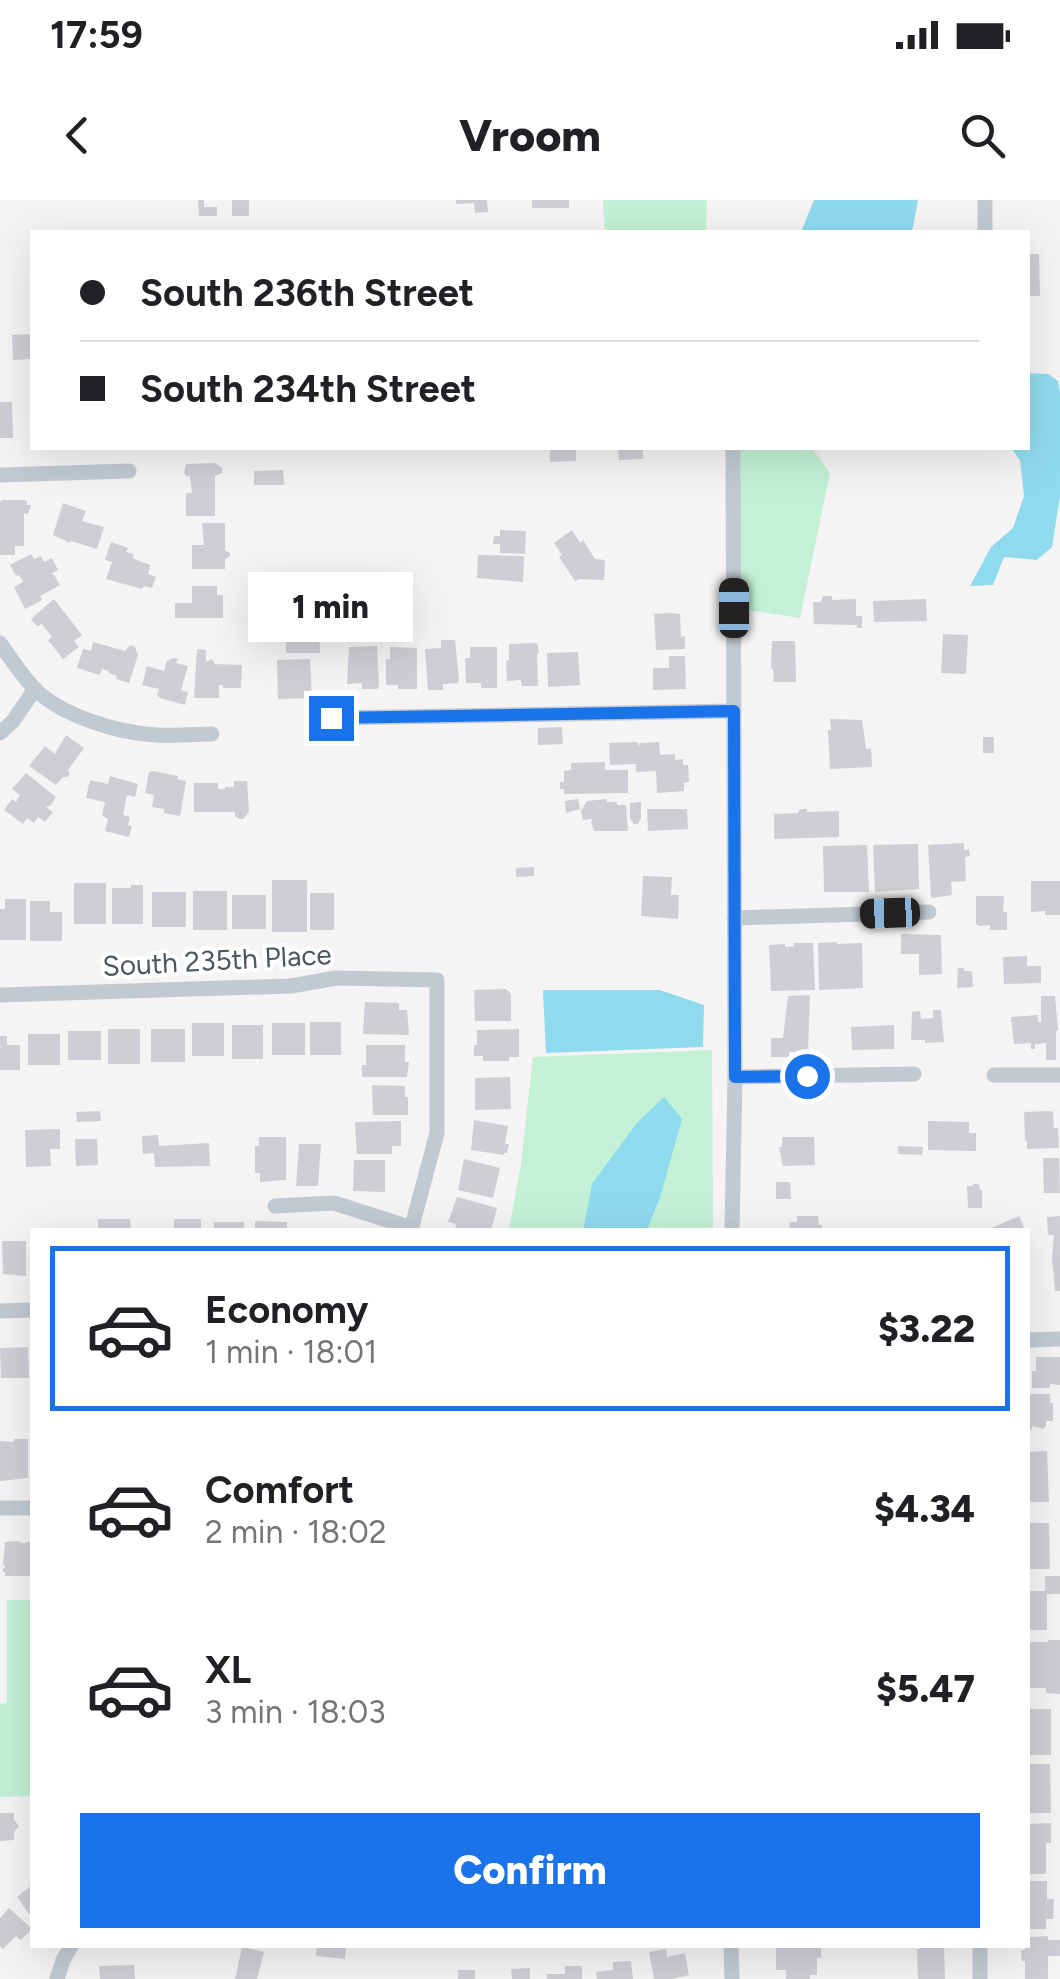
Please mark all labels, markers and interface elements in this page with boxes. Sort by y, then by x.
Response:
text: 17:59 [50,12,143,58]
icon: back [50,108,105,163]
text: Vroom [459,108,601,162]
icon: search [955,108,1010,163]
text: South 236th Street [140,270,474,316]
text: South 234th Street [140,366,476,412]
callout: 1 min [248,573,414,643]
car [719,578,749,638]
text: 1 min [292,588,369,626]
route end [309,696,354,741]
car [859,897,921,929]
street label: South 235th Place [102,937,332,983]
route start [785,1054,830,1099]
icon: car [85,1284,175,1374]
text: Economy [205,1287,368,1333]
text: $3.22 [878,1306,975,1352]
text: 1 min · 18:01 [205,1333,377,1371]
icon: car [85,1464,175,1554]
text: Comfort [205,1467,354,1513]
text: $4.34 [874,1486,975,1532]
text: 2 min · 18:02 [205,1513,387,1551]
icon: car [85,1644,175,1734]
text: XL [205,1647,251,1693]
text: $5.47 [876,1666,975,1712]
text: 3 min · 18:03 [205,1693,386,1731]
button: Confirm [80,1813,980,1928]

